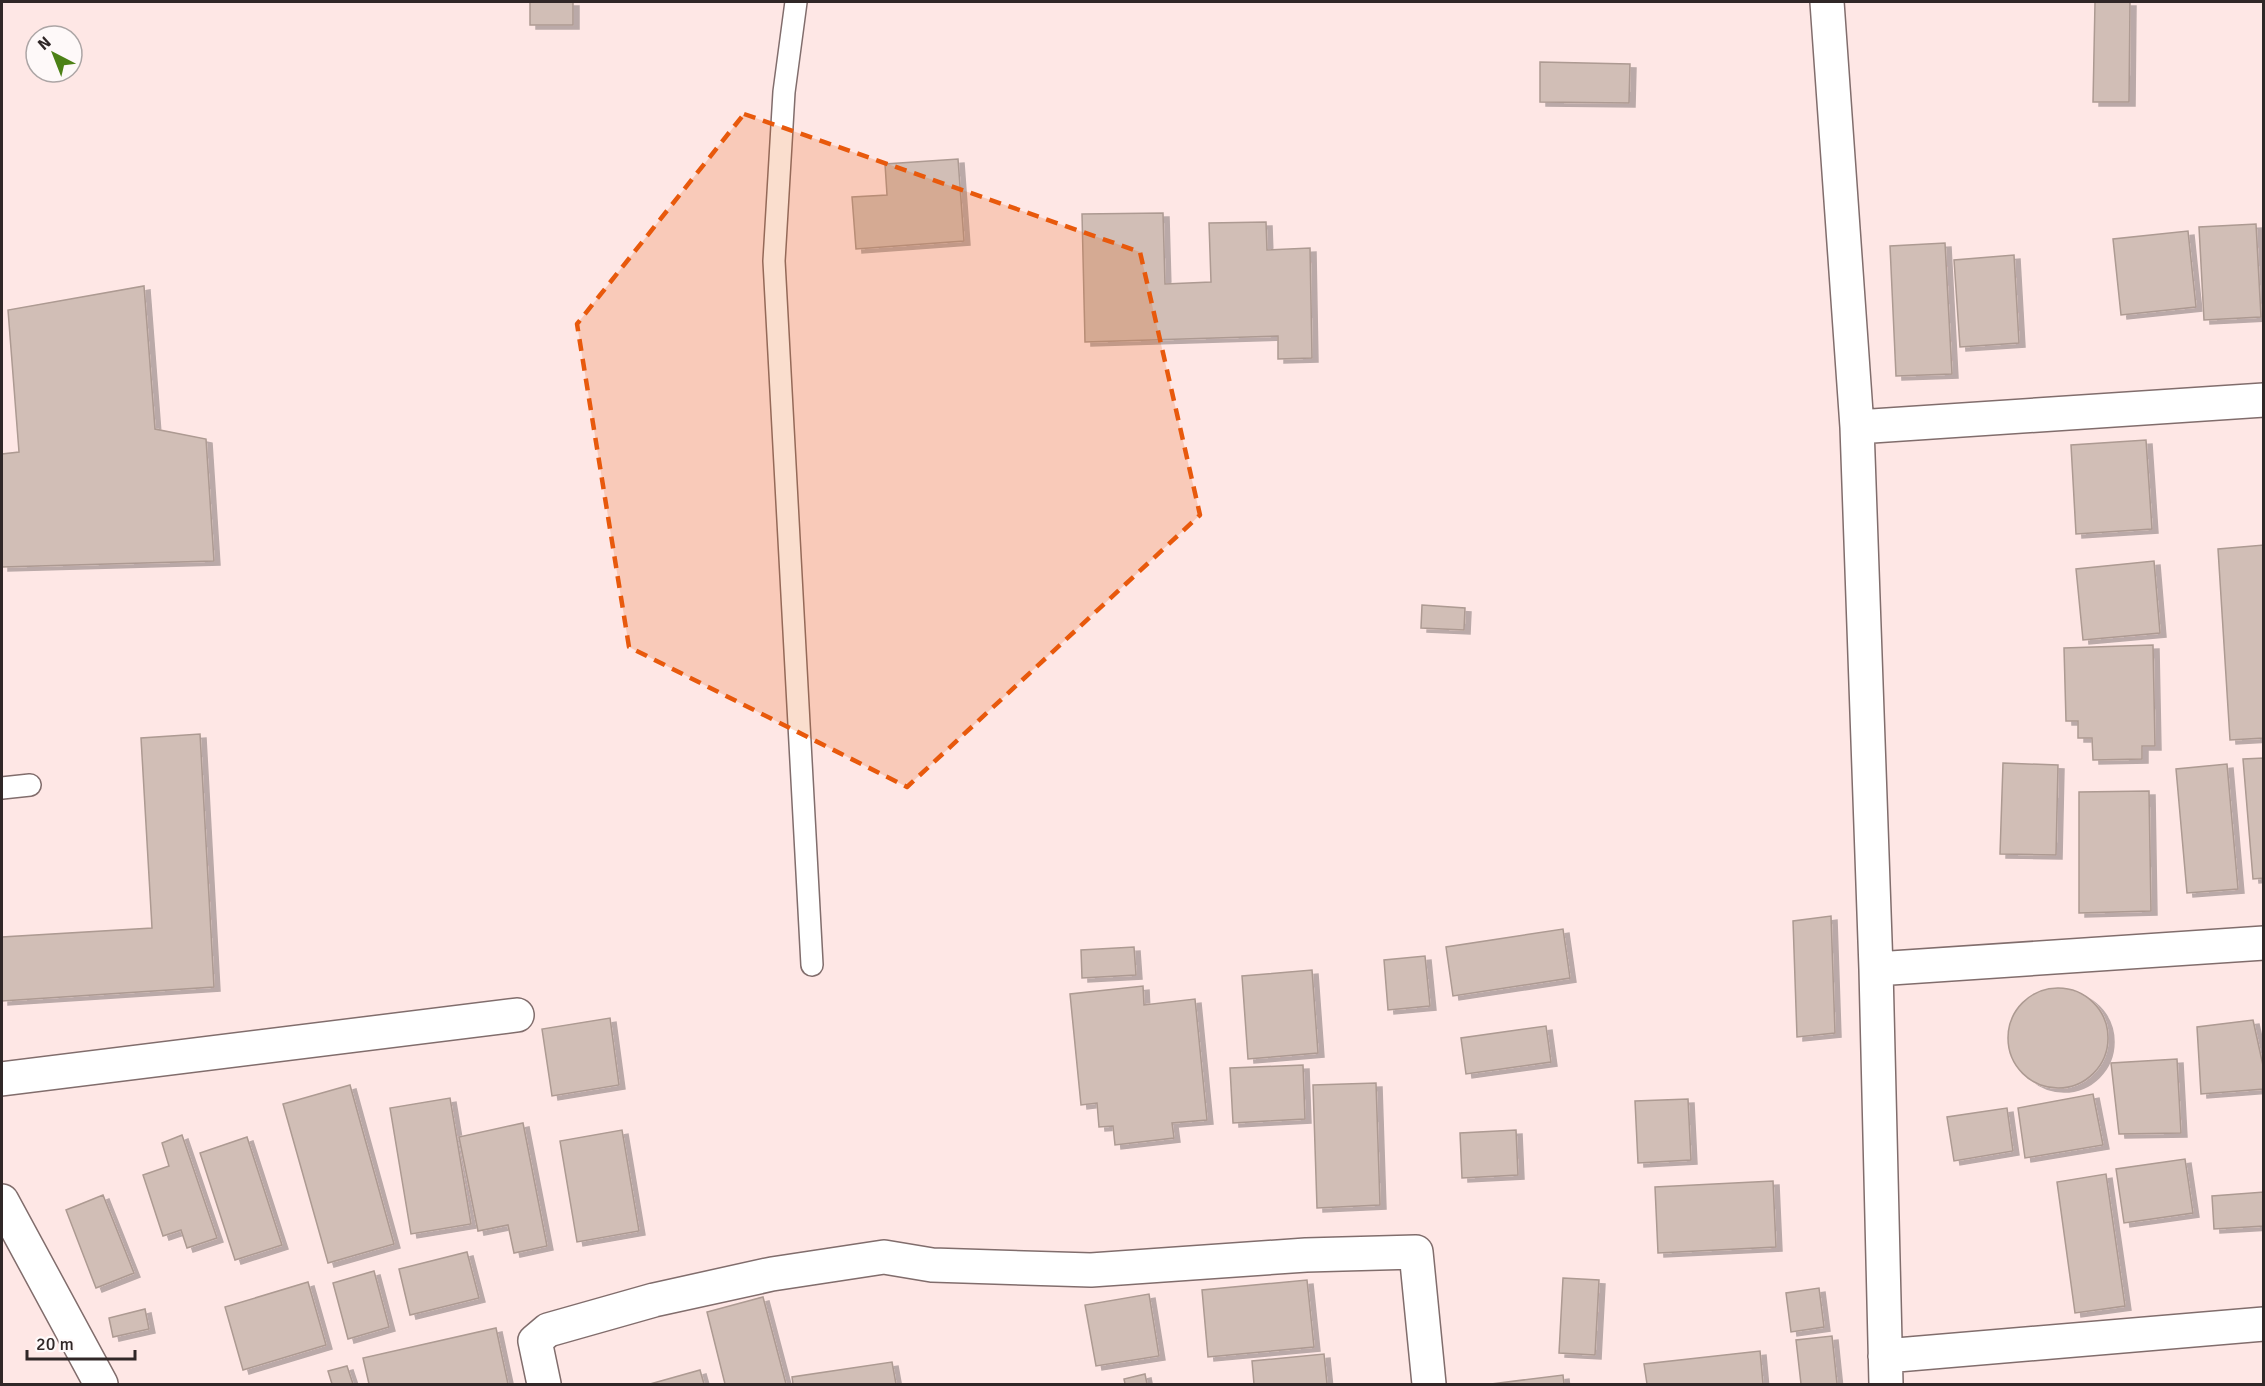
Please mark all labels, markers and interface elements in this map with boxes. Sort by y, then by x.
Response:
north arrow [24,24,84,84]
text: N [34,32,55,55]
scale bar [27,1323,135,1361]
text: 20 m [36,1333,74,1355]

